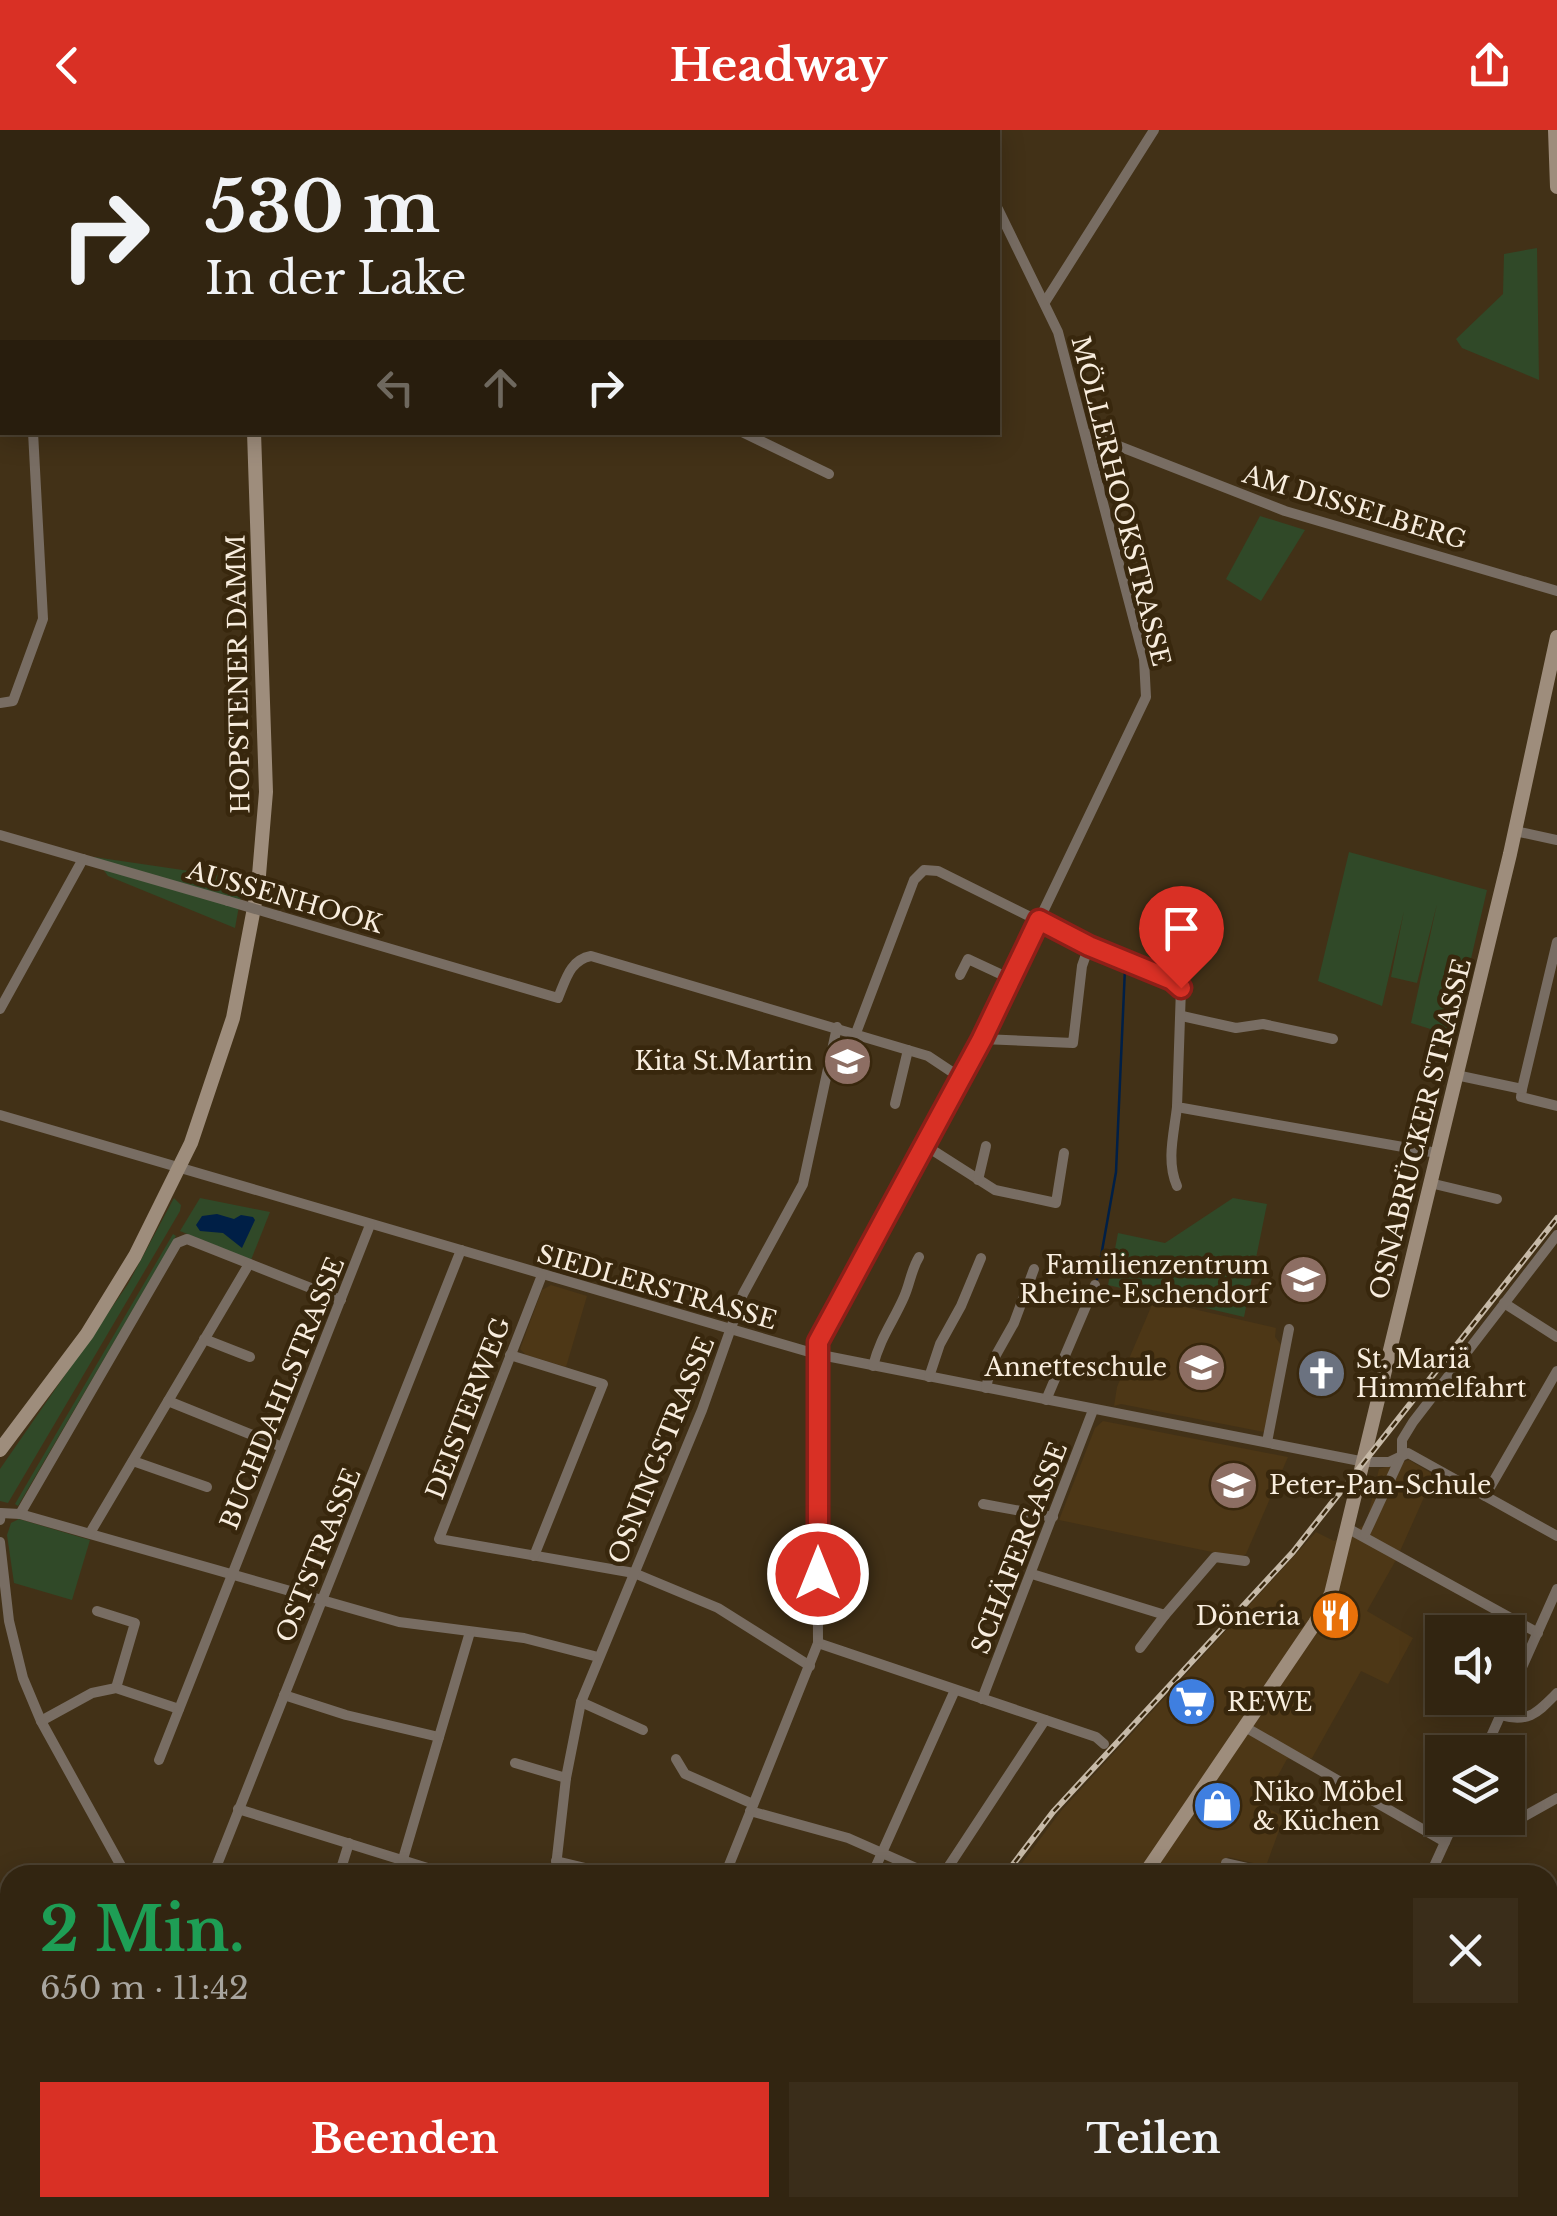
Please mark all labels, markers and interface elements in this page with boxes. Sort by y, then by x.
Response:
text: Headway [670,37,887,93]
icon: back [40,38,95,93]
icon: share [1462,38,1517,93]
text: 530 m [205,164,440,251]
icon: right [40,170,170,300]
text: In der Lake [205,250,466,306]
street label: MÖLLERHOOKSTRASSE [1064,333,1178,669]
icon: left [368,360,423,415]
icon: ahead [473,360,528,415]
icon: right [578,360,633,415]
street label: AM DISSELBERG [1238,458,1471,556]
street label: HOPSTENER DAMM [221,534,256,814]
street label: AUSSENHOOK [183,854,387,940]
pin [1139,886,1224,989]
icon: arrive [1154,901,1209,956]
street label: OSNABRÜCKER STRASSE [1362,955,1478,1303]
school or university icon: Kita St.Martin [822,1035,874,1087]
place label: Kita St.Martin [634,1046,813,1077]
street label: SIEDLERSTRASSE [533,1238,780,1337]
place label: Familienzentrum Rheine-Eschendorf [1019,1250,1272,1310]
street label: BUCHDAHLSTRASSE [214,1253,351,1534]
school or university icon: Familienzentrum Rheine-Eschendorf [1278,1253,1330,1305]
street label: DEISTERWEG [420,1313,517,1504]
street label: OSNINGSTRASSE [602,1332,721,1568]
school or university icon: Annetteschule [1176,1341,1228,1393]
place label: St. Mariä Himmelfahrt [1356,1344,1527,1404]
church icon: St. Mariä Himmelfahrt [1295,1347,1347,1399]
place label: Annetteschule [984,1352,1167,1383]
street label: SCHÄFERGASSE [964,1438,1074,1658]
school or university icon: Peter-Pan-Schule [1208,1459,1260,1511]
street label: OSTSTRASSE [269,1464,368,1647]
place label: Peter-Pan-Schule [1269,1470,1491,1501]
position arrow [766,1522,870,1626]
restaurant icon: Döneria [1309,1590,1361,1642]
place label: Döneria [1196,1601,1300,1632]
map controls [1425,1615,1525,1835]
button: sound [1425,1615,1525,1715]
supermarket icon: REWE [1166,1676,1218,1728]
place label: REWE [1227,1687,1312,1718]
button: layers [1425,1735,1525,1835]
place label: Niko Möbel & Küchen [1253,1777,1404,1837]
shop icon: Niko Möbel & Küchen [1192,1780,1244,1832]
text: 2 Min. [40,1893,245,1967]
button: close [1413,1898,1518,2003]
text: 650 m · 11:42 [40,1968,249,2008]
button: Beenden [40,2082,769,2197]
button: Teilen [789,2082,1518,2197]

